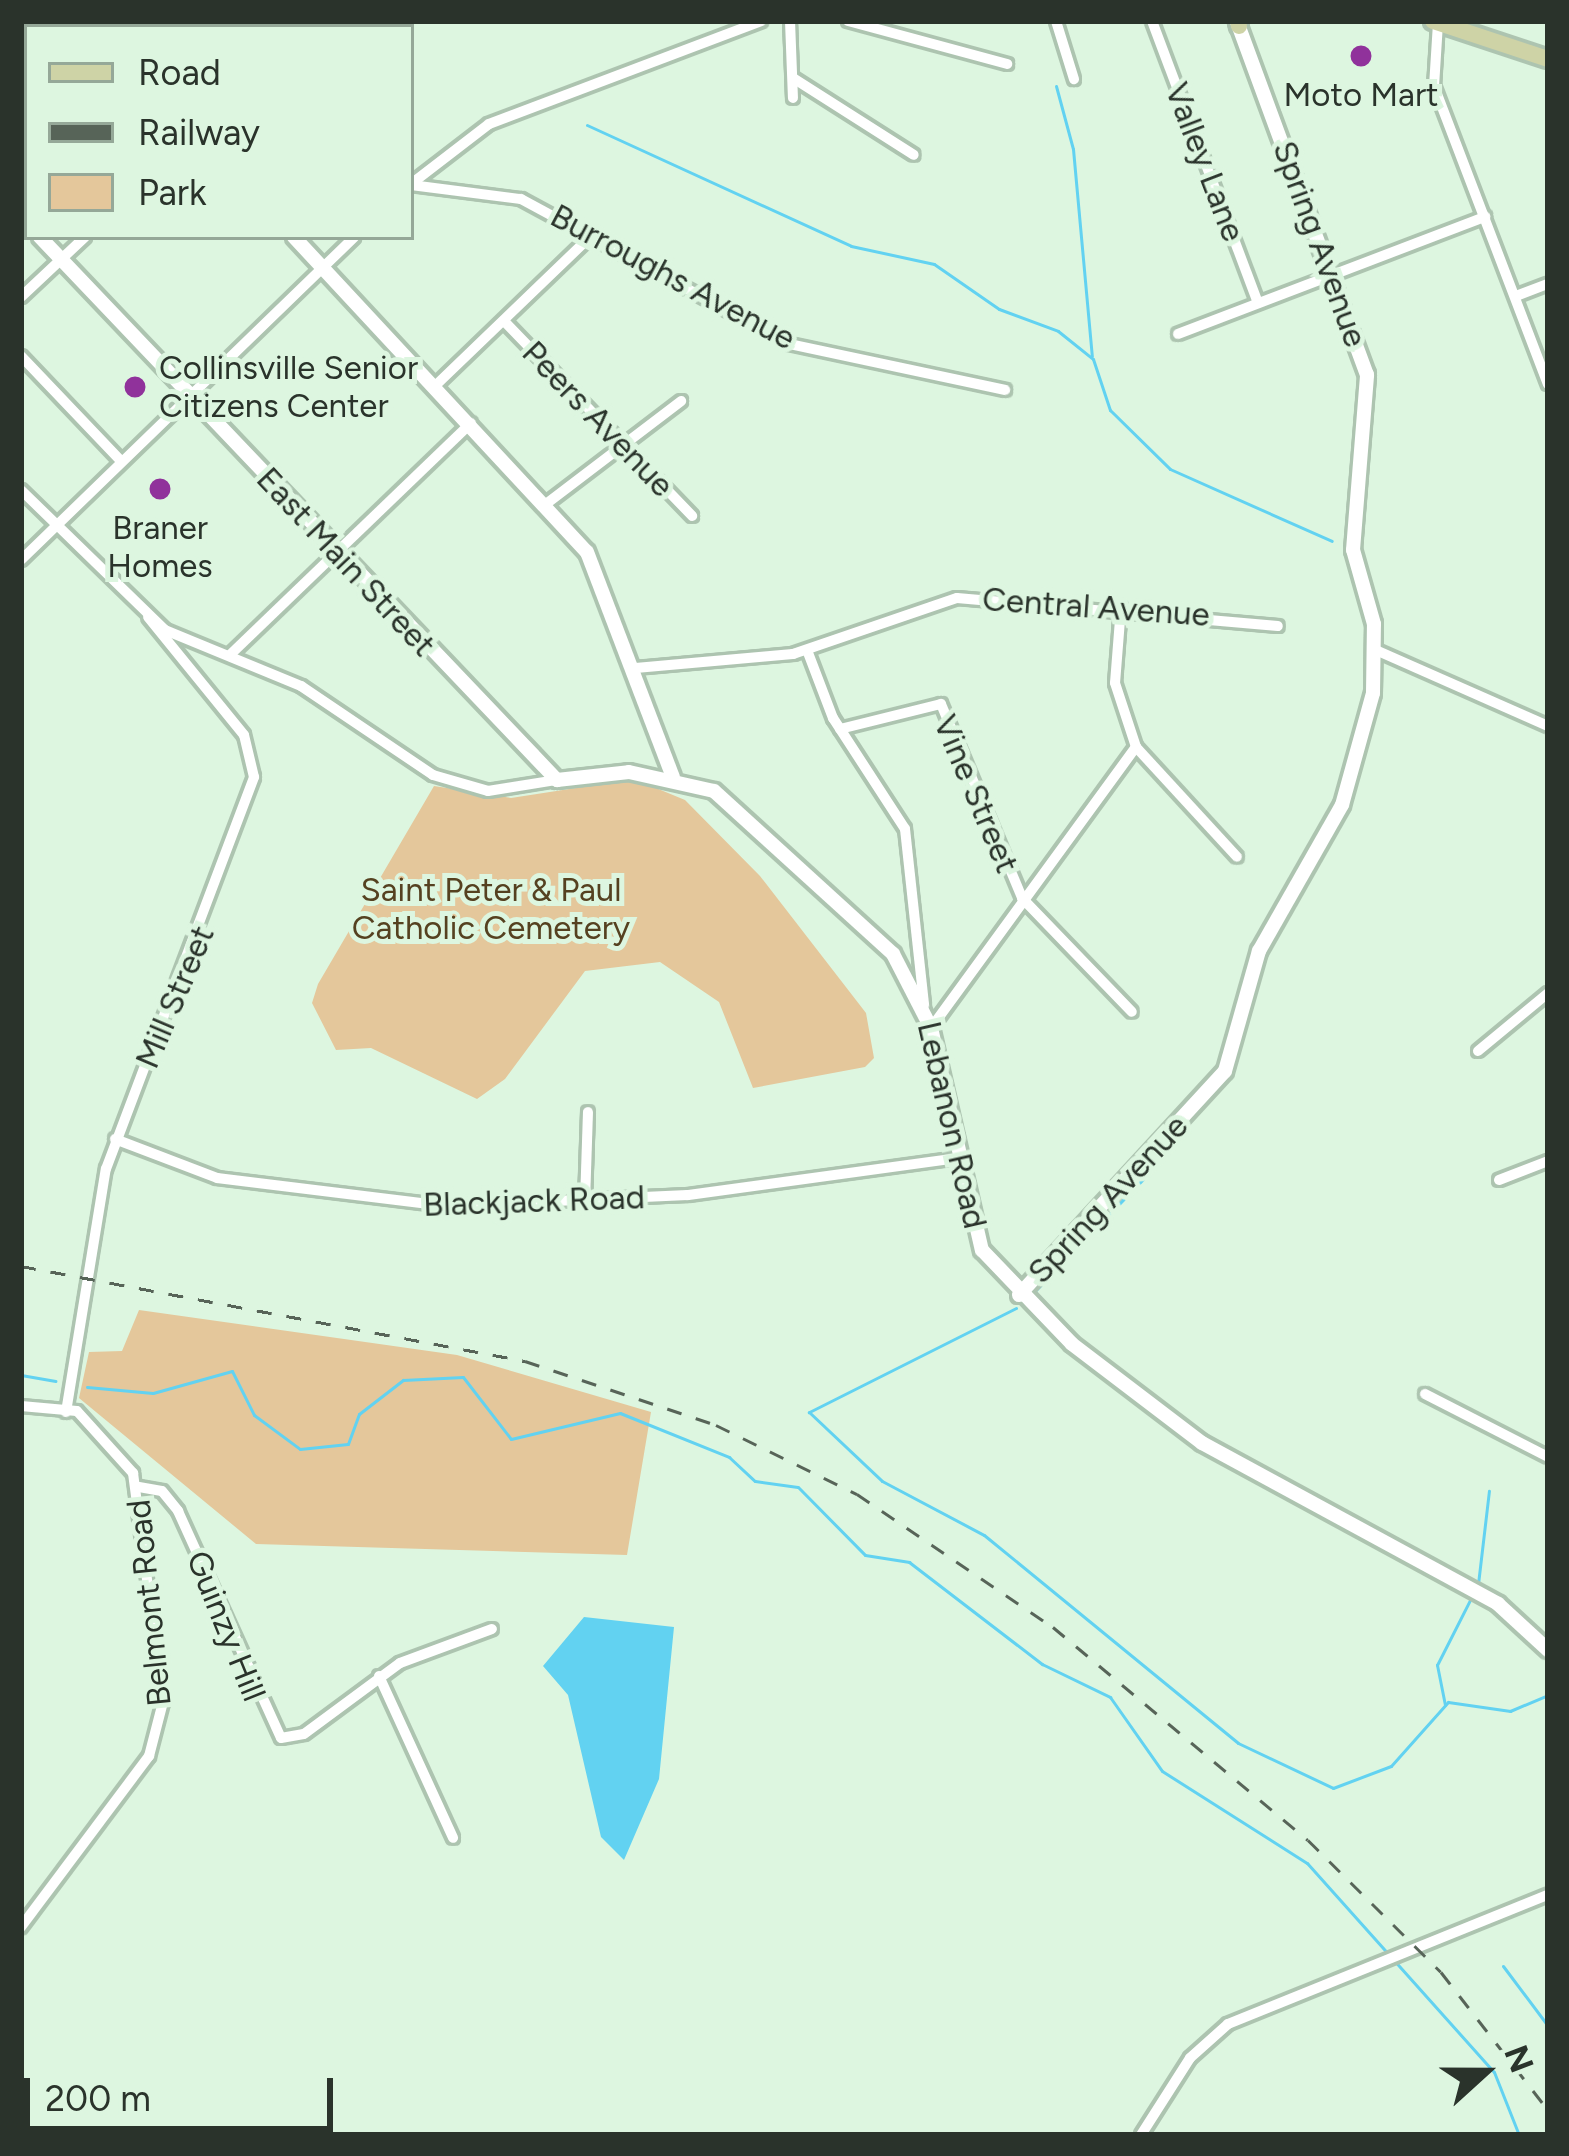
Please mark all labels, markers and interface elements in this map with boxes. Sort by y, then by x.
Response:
legend [24,24,414,240]
marker: Moto Mart [1348,43,1374,69]
text: Road [138,51,221,94]
place label: Moto Mart [1283,75,1439,115]
street label: Valley Lane [1157,77,1253,247]
text: Railway [138,111,260,154]
street label: Spring Avenue [1264,136,1376,352]
text: Park [138,171,206,214]
street label: Burroughs Avenue [544,196,802,358]
street label: Peers Avenue [514,333,682,505]
place label: Collinsville Senior Citizens Center [159,348,418,426]
marker: Collinsville Senior Citizens Center [122,374,148,400]
street label: East Main Street [248,459,444,665]
marker: Braner Homes [147,476,173,502]
place label: Braner Homes [107,508,213,586]
street label: Central Avenue [981,579,1211,635]
street label: Vine Street [925,709,1027,879]
park label: Saint Peter & Paul Catholic Cemetery [352,870,630,948]
street label: Mill Street [127,920,223,1074]
street label: Lebanon Road [909,1018,995,1232]
street label: Spring Avenue [1020,1106,1196,1292]
street label: Blackjack Road [422,1177,646,1225]
street label: Belmont Road [118,1498,180,1708]
street label: Guinzy Hill [178,1545,274,1707]
north arrow [1425,2012,1545,2132]
text: N [1496,2040,1542,2078]
scale bar [30,2054,339,2128]
text: 200 m [45,2077,151,2120]

